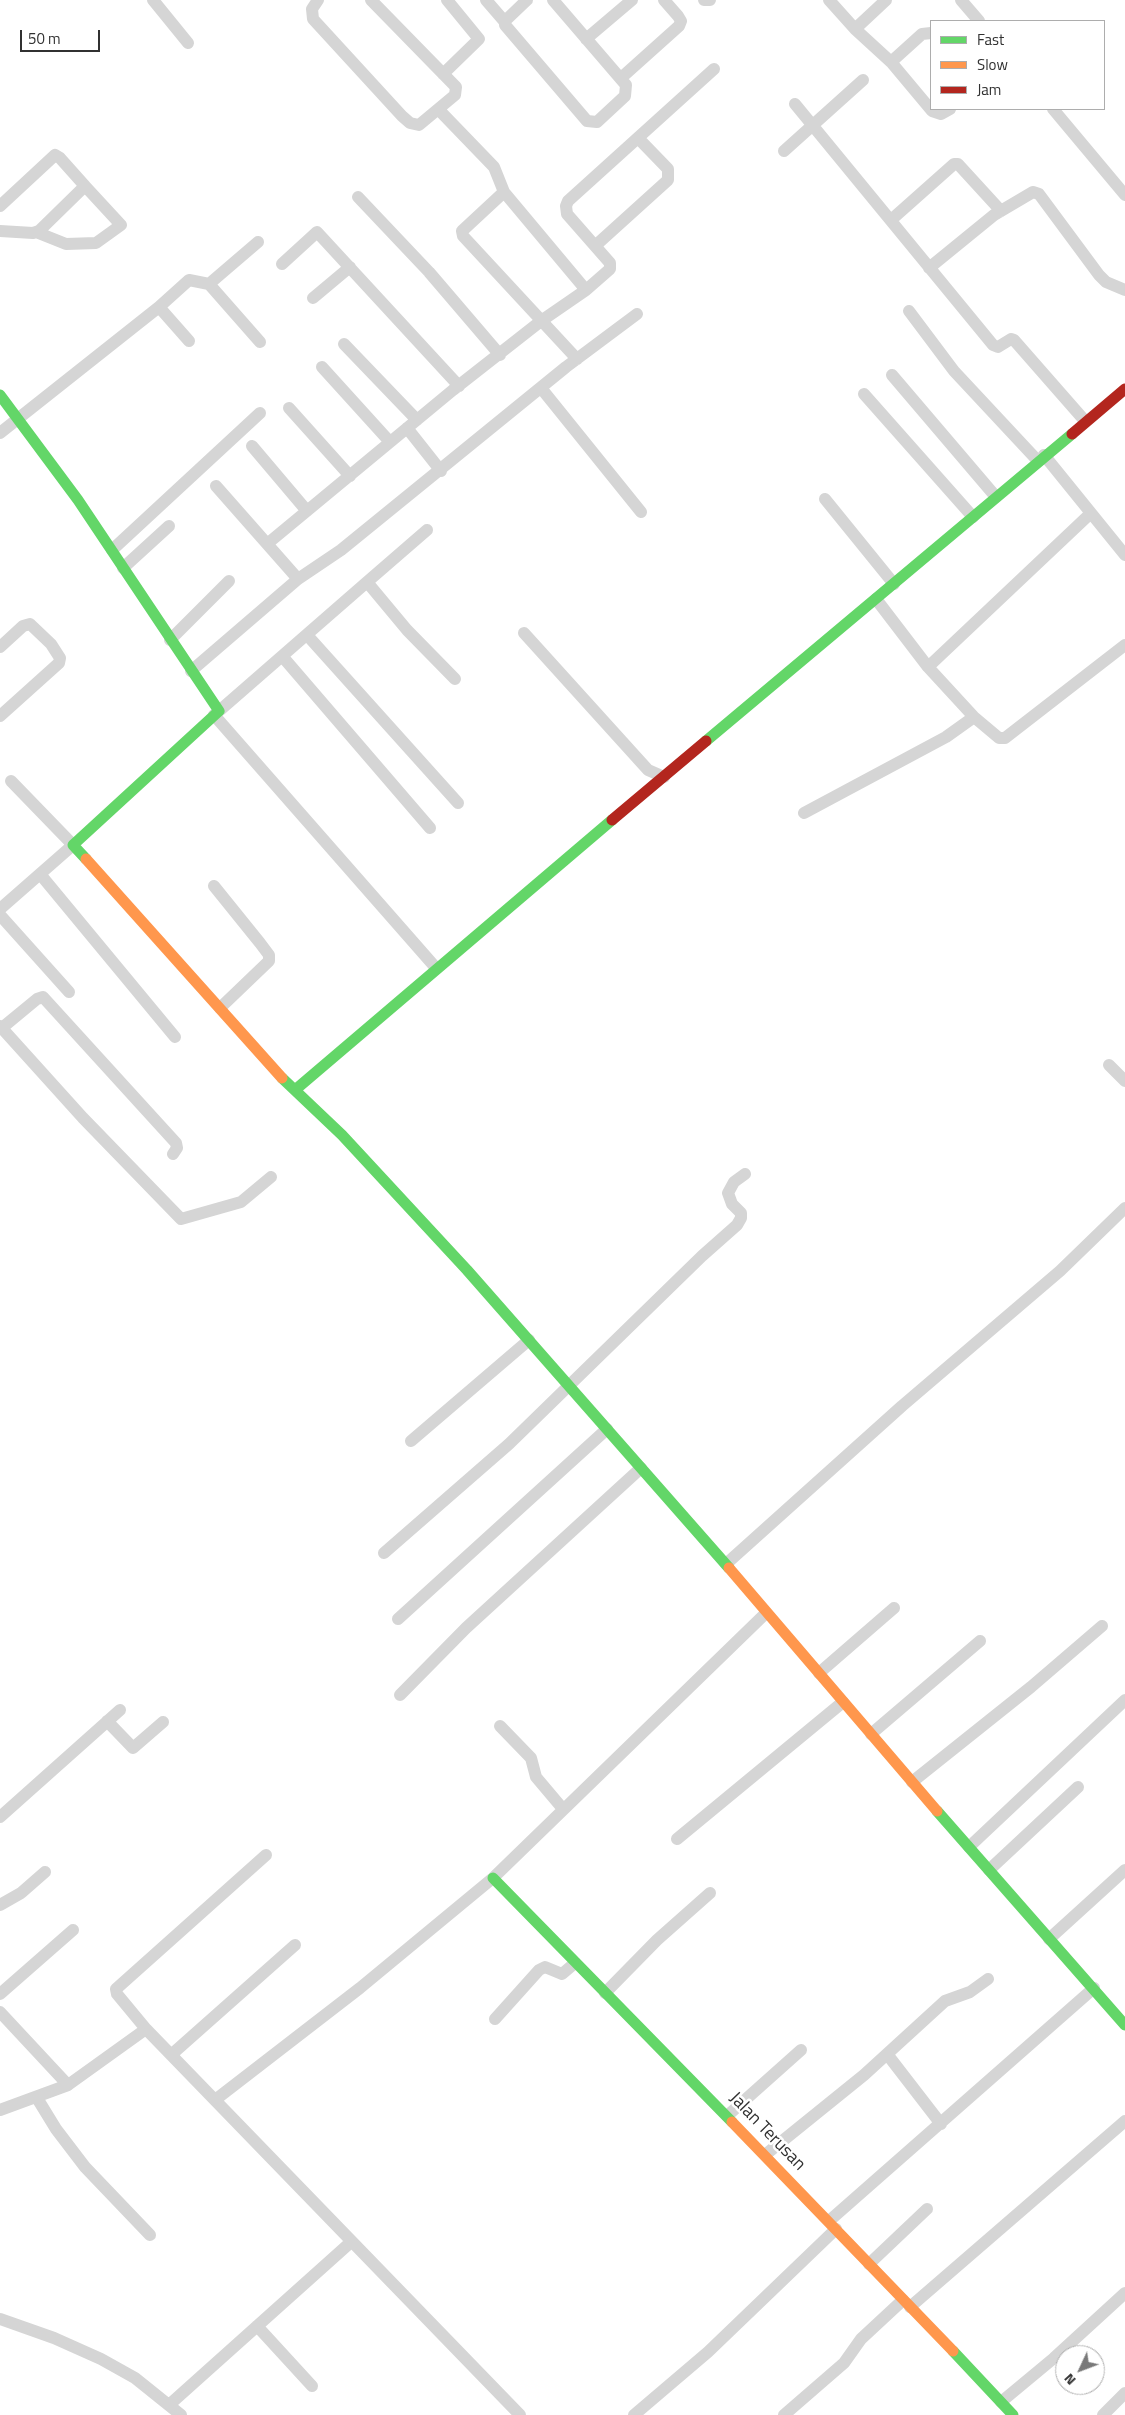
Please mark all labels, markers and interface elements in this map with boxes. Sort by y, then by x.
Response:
scale bar [22,20,102,52]
legend [930,20,1105,110]
text: 50 m [28,27,61,50]
text: Fast [977,28,1004,51]
text: Slow [977,53,1008,76]
text: Jam [977,78,1001,101]
street label: Jalan Terusan [724,2088,810,2176]
north arrow [1055,2345,1105,2395]
text: N [1058,2369,1080,2391]

